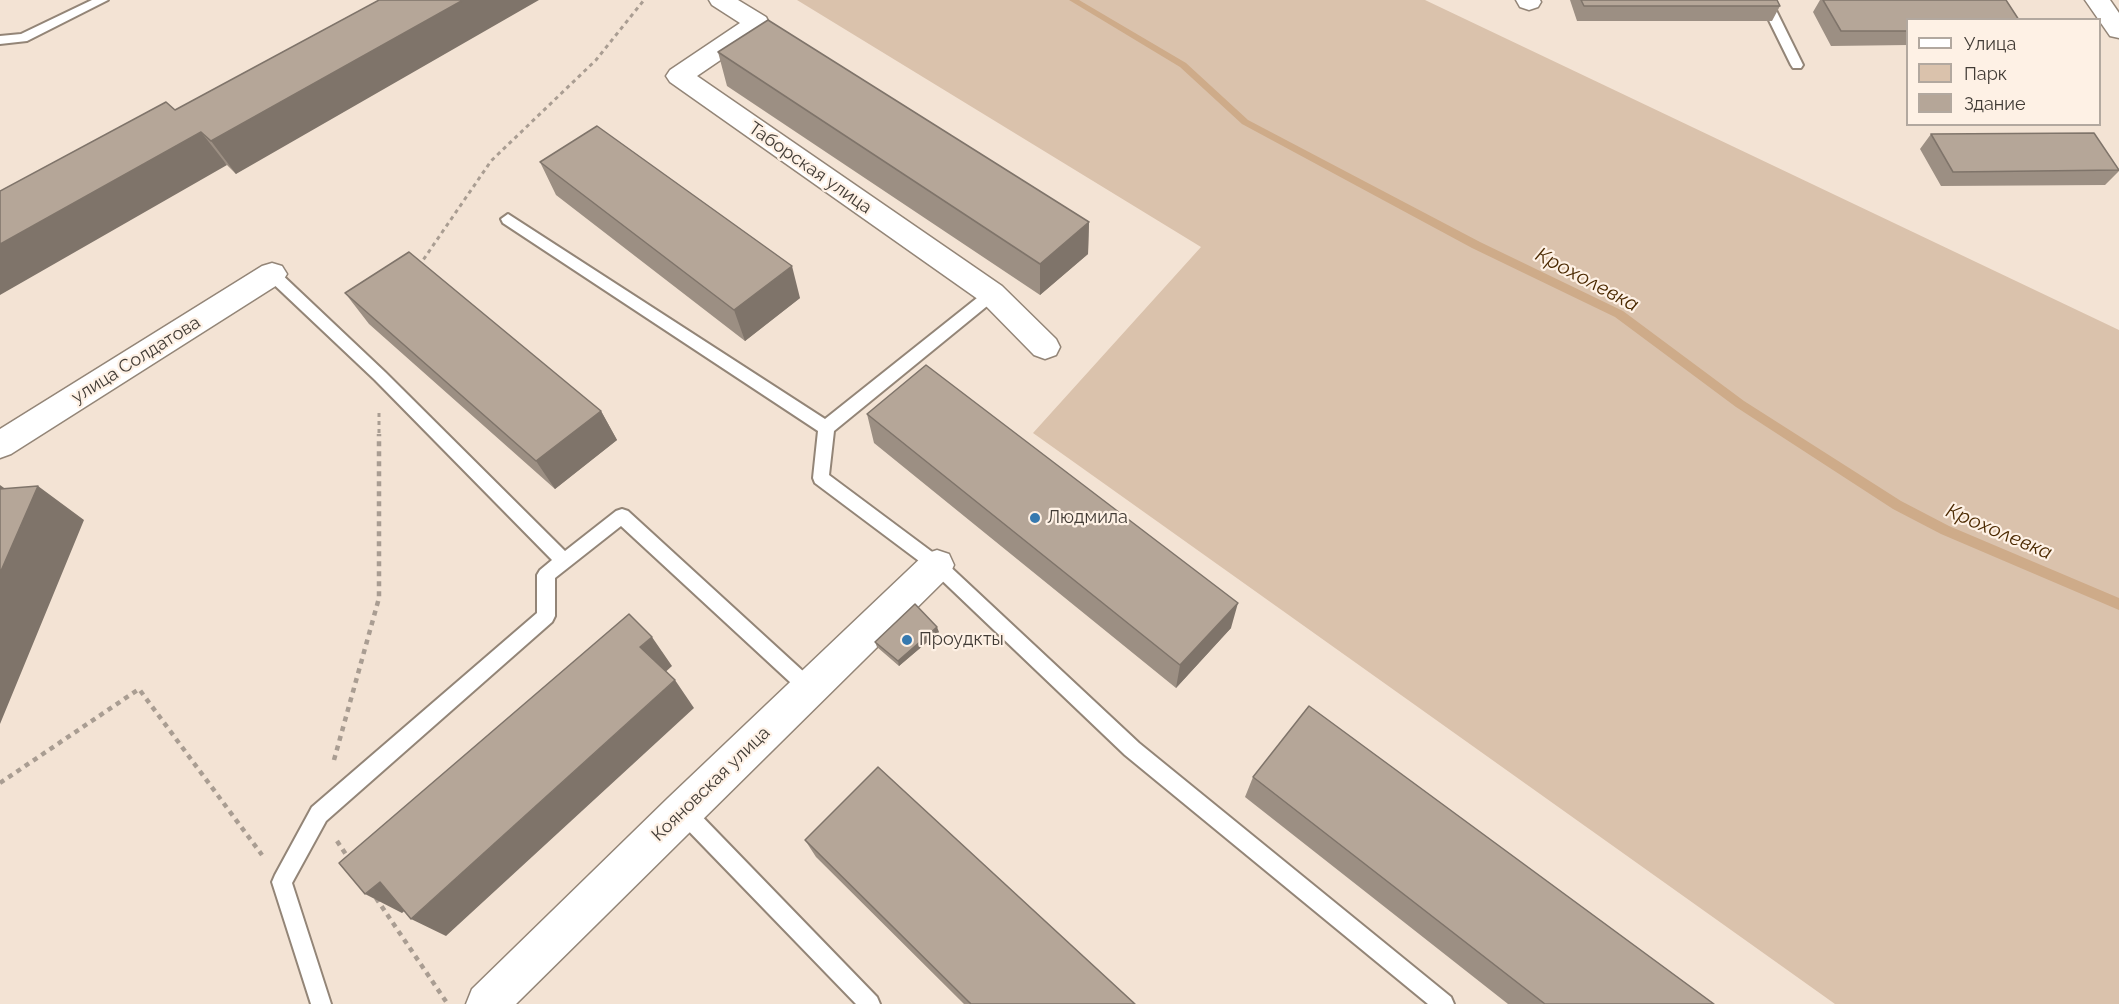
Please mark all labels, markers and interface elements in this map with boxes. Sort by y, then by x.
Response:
legend [1906,18,2101,126]
text: Улица [1964,33,2016,54]
text: Парк [1964,63,2007,84]
text: Здание [1964,93,2026,114]
street label: Таборская улица [744,117,876,219]
water label: Крохолевка [1532,243,1642,317]
street label: улица Солдатова [68,312,204,408]
water label: Крохолевка [1942,499,2056,565]
place label: Людмила [1047,507,1128,529]
marker: Людмила [1028,511,1042,525]
place label: Проудкты [919,629,1004,651]
marker: Проудкты [900,633,914,647]
street label: Кояновская улица [648,722,774,846]

